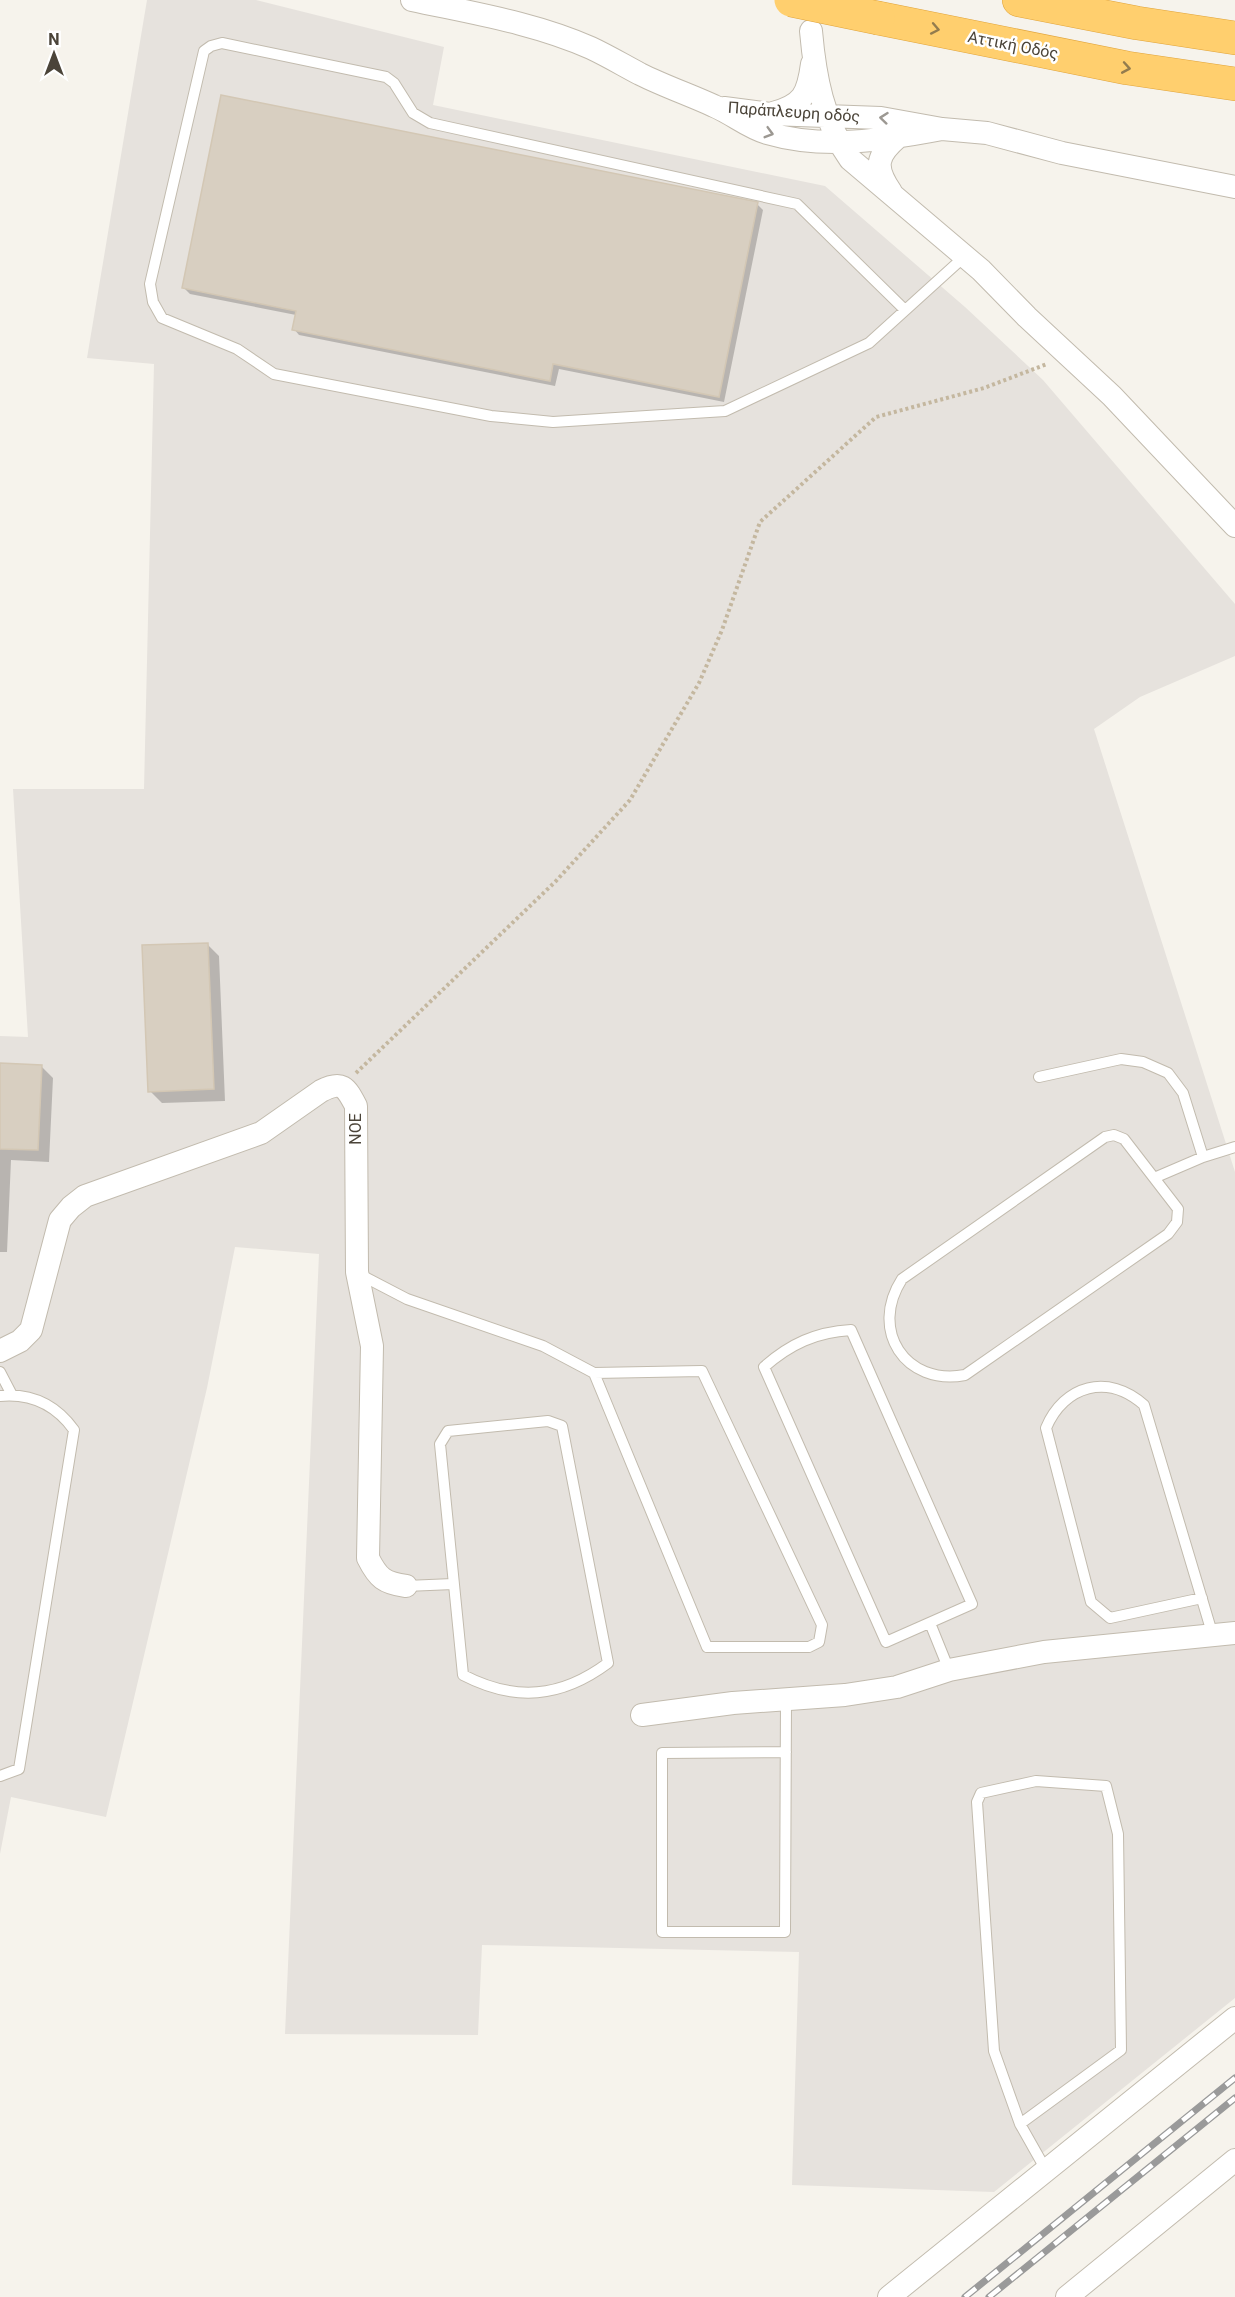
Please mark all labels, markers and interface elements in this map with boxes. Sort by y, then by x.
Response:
one-way arrow [930,22,940,35]
north arrow [24,24,84,84]
street label: Αττική Οδός [966,27,1060,63]
text: N [48,30,60,49]
one-way arrow [1121,61,1131,73]
street label: Παράπλευρη οδός [727,98,861,126]
one-way arrow [880,112,889,125]
one-way arrow [763,126,774,138]
street label: NOE [346,1113,365,1145]

